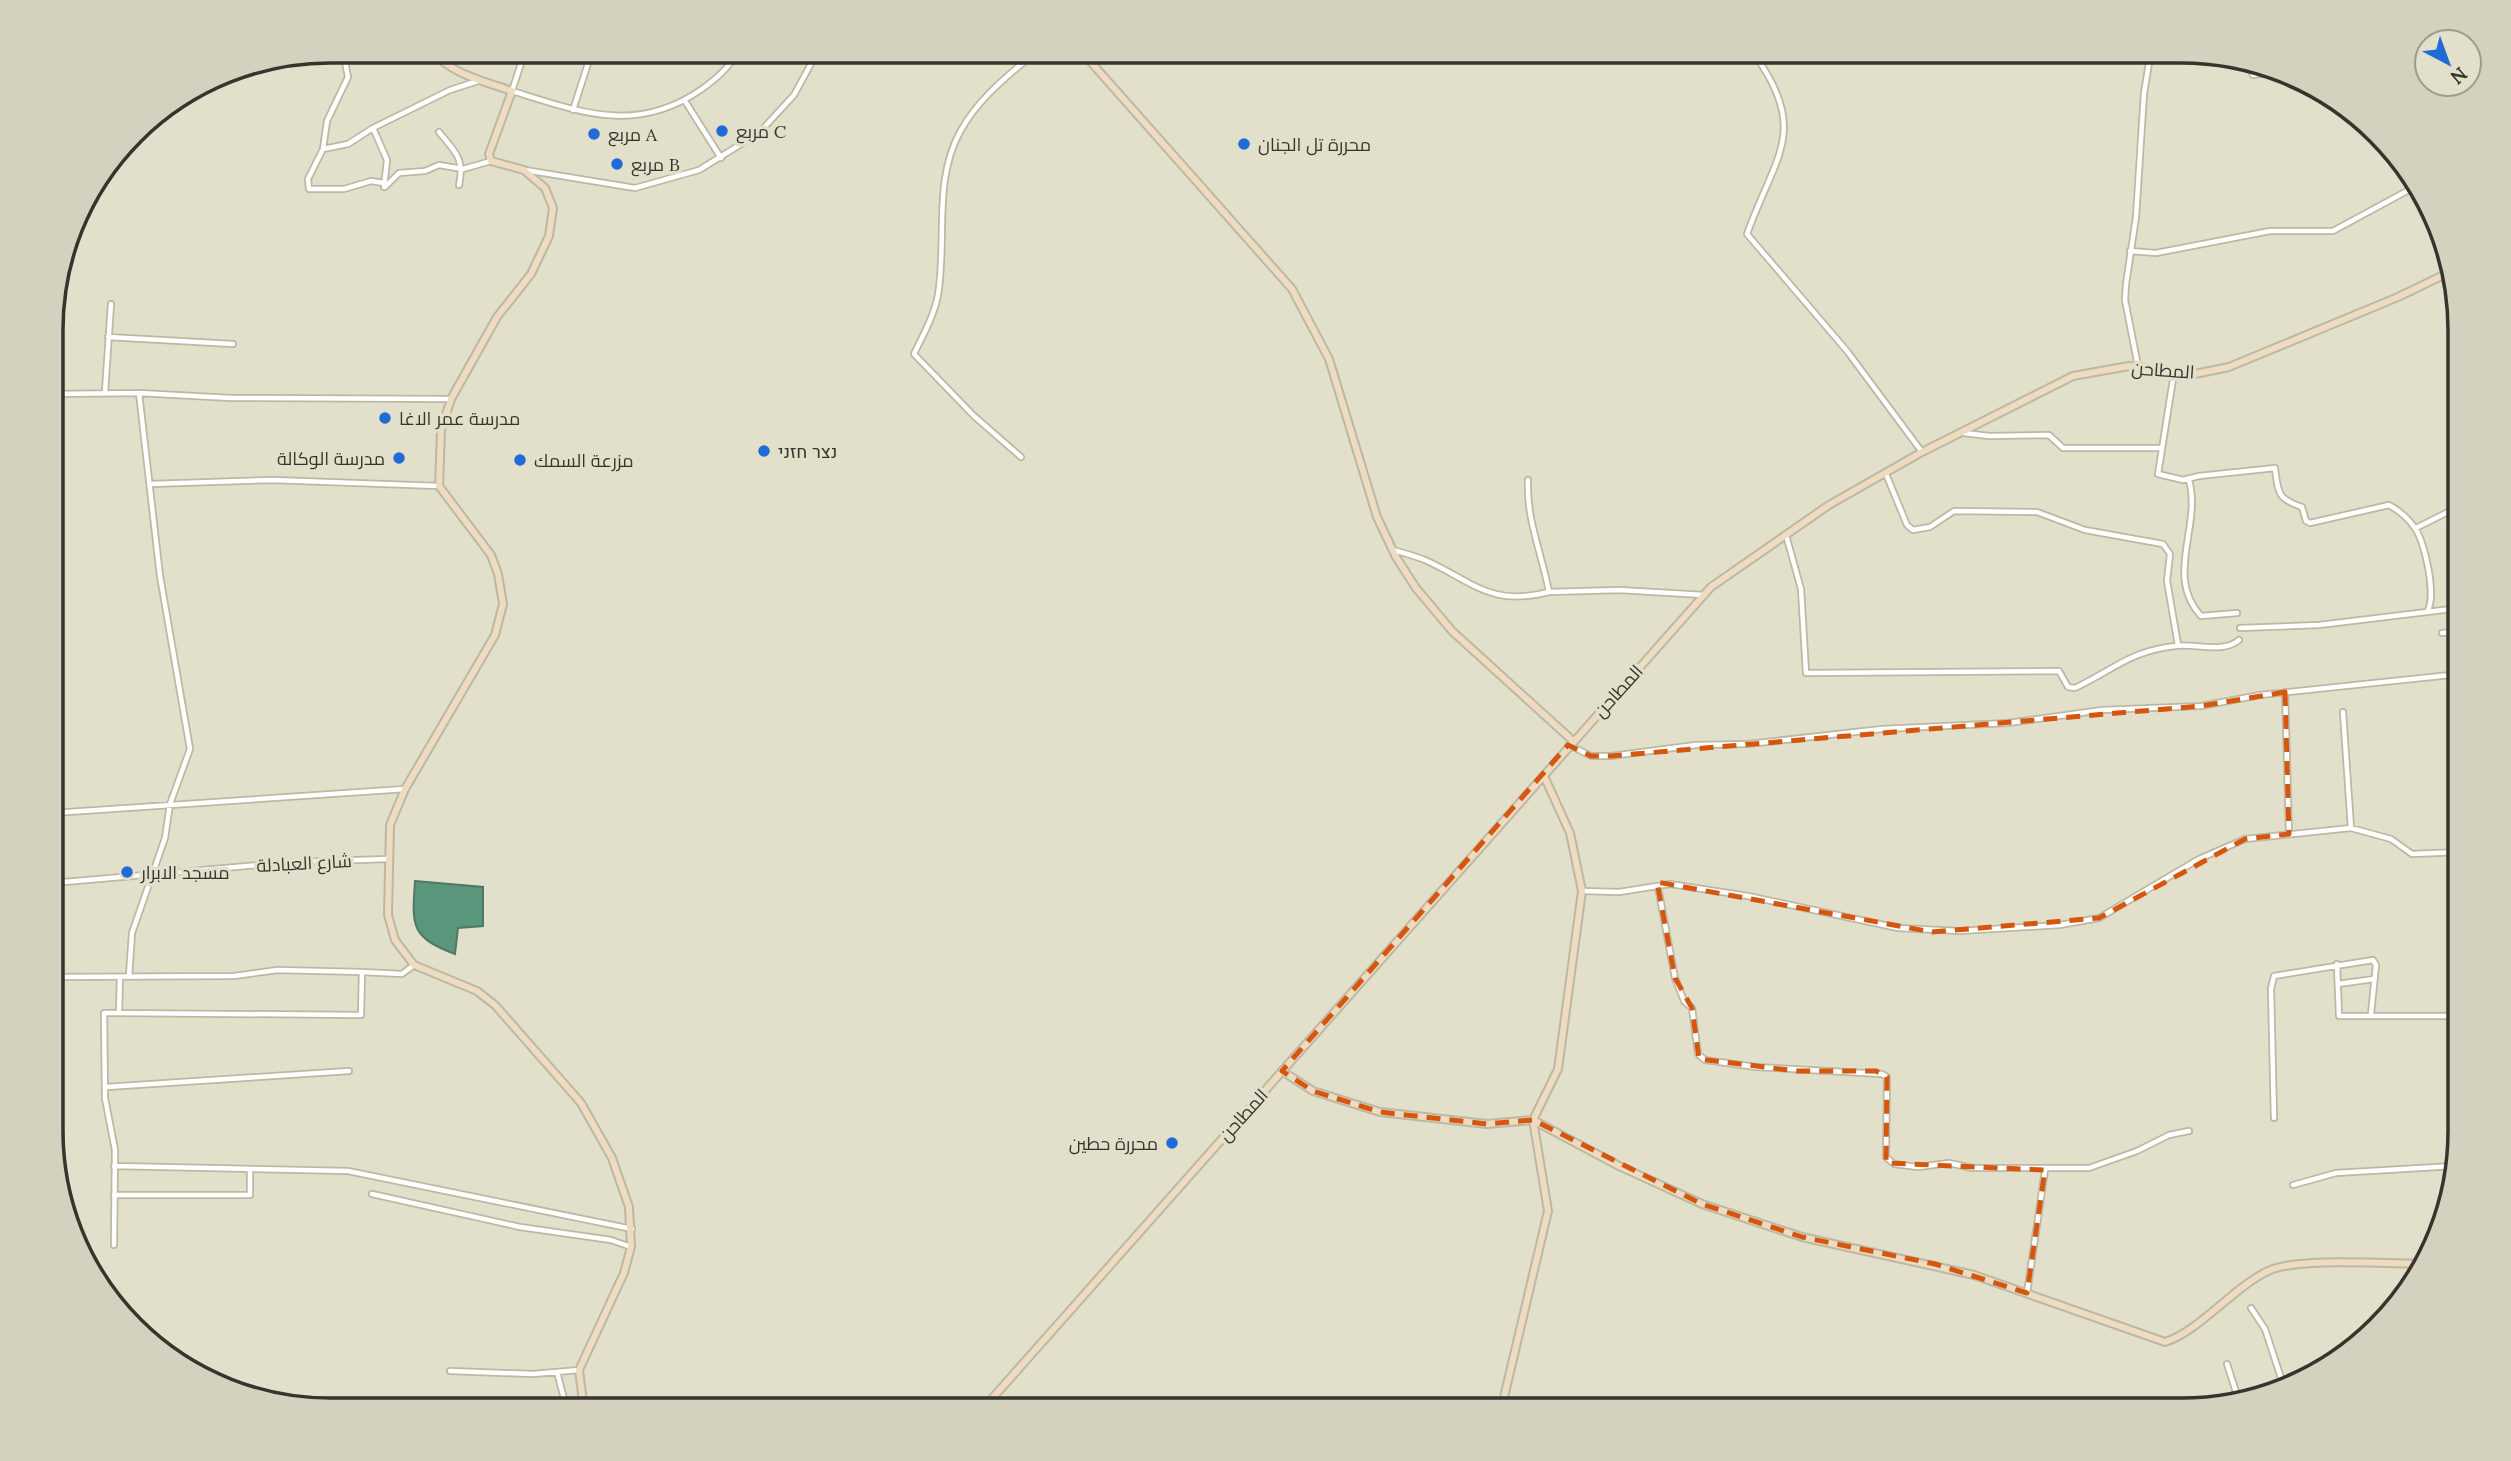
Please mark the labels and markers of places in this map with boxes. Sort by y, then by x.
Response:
place label: مربع C [736,120,787,144]
place label: مربع A [608,123,658,147]
marker: مربع C [714,123,730,139]
marker: مربع A [586,126,602,142]
place label: محررة تل الجنان [1258,133,1371,156]
marker: محررة تل الجنان [1236,136,1252,152]
place label: مربع B [631,153,680,177]
marker: مربع B [609,156,625,172]
place label: مدرسة عمر الاغا [399,407,520,430]
marker: مدرسة عمر الاغا [377,410,393,426]
place label: נצר חזני [778,440,837,463]
marker: נצר חזני [756,443,772,459]
place label: مدرسة الوكالة [277,447,385,470]
place label: مزرعة السمك [534,449,634,472]
marker: مدرسة الوكالة [391,450,407,466]
marker: مزرعة السمك [512,452,528,468]
place label: مسجد الابرار [140,861,229,884]
marker: مسجد الابرار [119,864,135,880]
place label: محررة حطين [1069,1132,1158,1155]
marker: محررة حطين [1164,1135,1180,1151]

